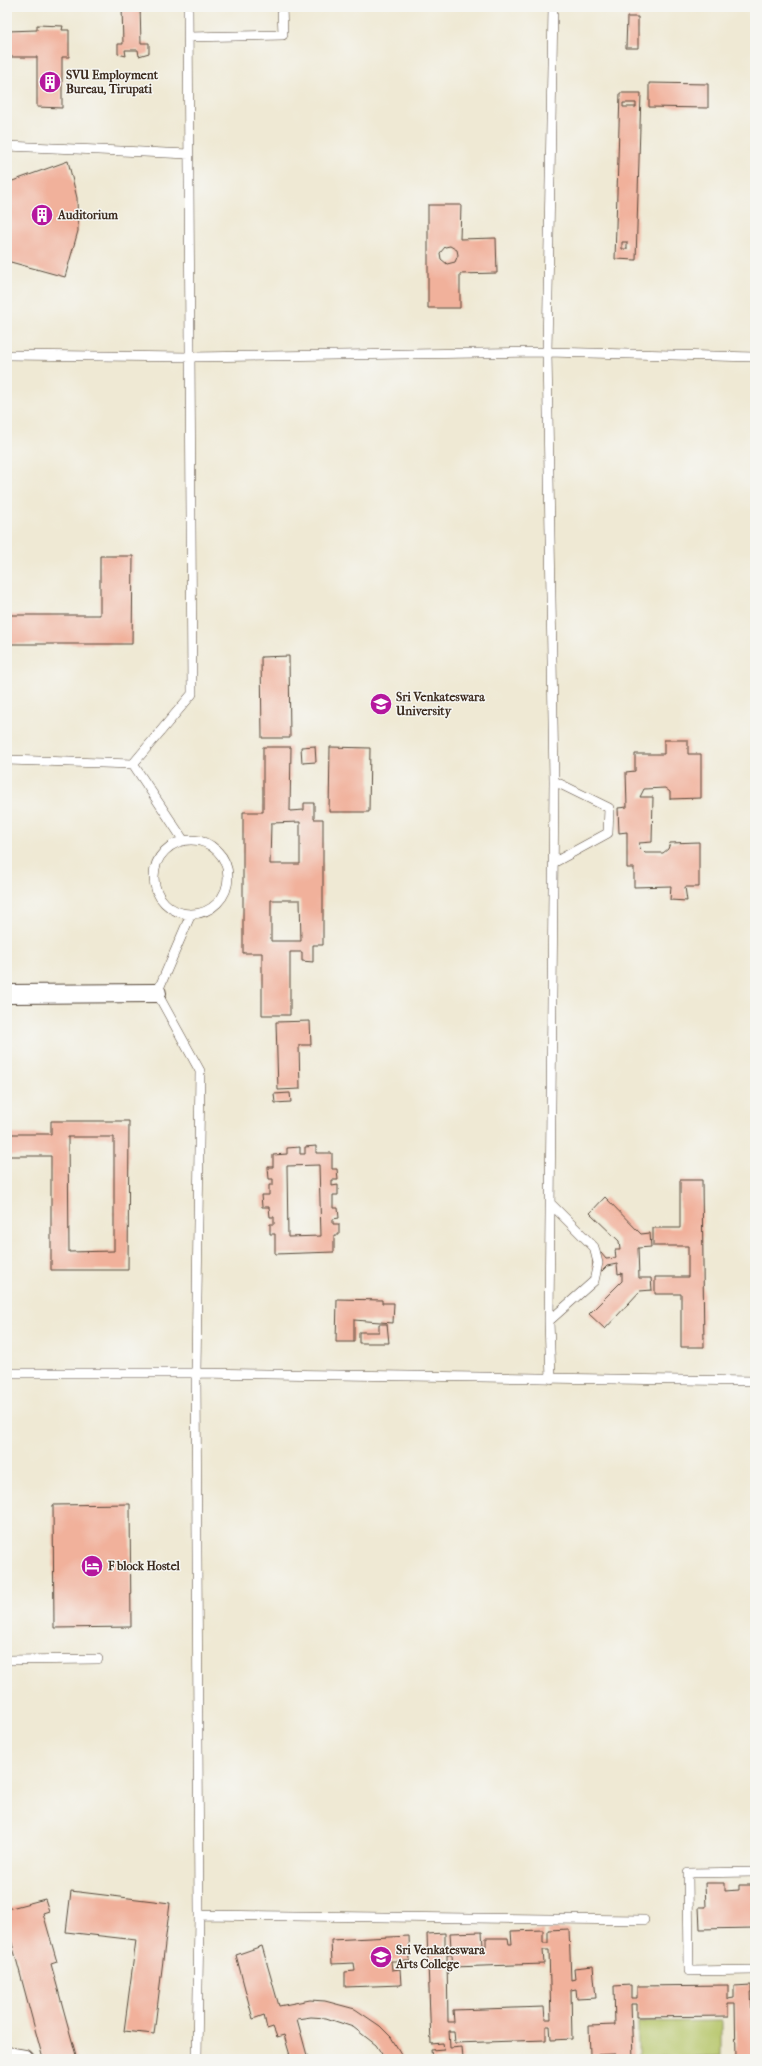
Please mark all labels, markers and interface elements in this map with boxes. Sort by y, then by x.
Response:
place label: SVU Employment Bureau, Tirupati [66,68,159,97]
building icon: SVU Employment Bureau, Tirupati [37,69,63,95]
building icon: Auditorium [29,202,55,228]
place label: Auditorium [57,208,119,222]
place label: Sri Venkateswara University [395,690,485,719]
school or university icon: Sri Venkateswara University [368,691,394,717]
hotel icon: F block Hostel [79,1553,105,1579]
place label: F block Hostel [107,1559,181,1573]
place label: Sri Venkateswara Arts College [395,1943,485,1972]
school or university icon: Sri Venkateswara Arts College [368,1944,394,1970]

